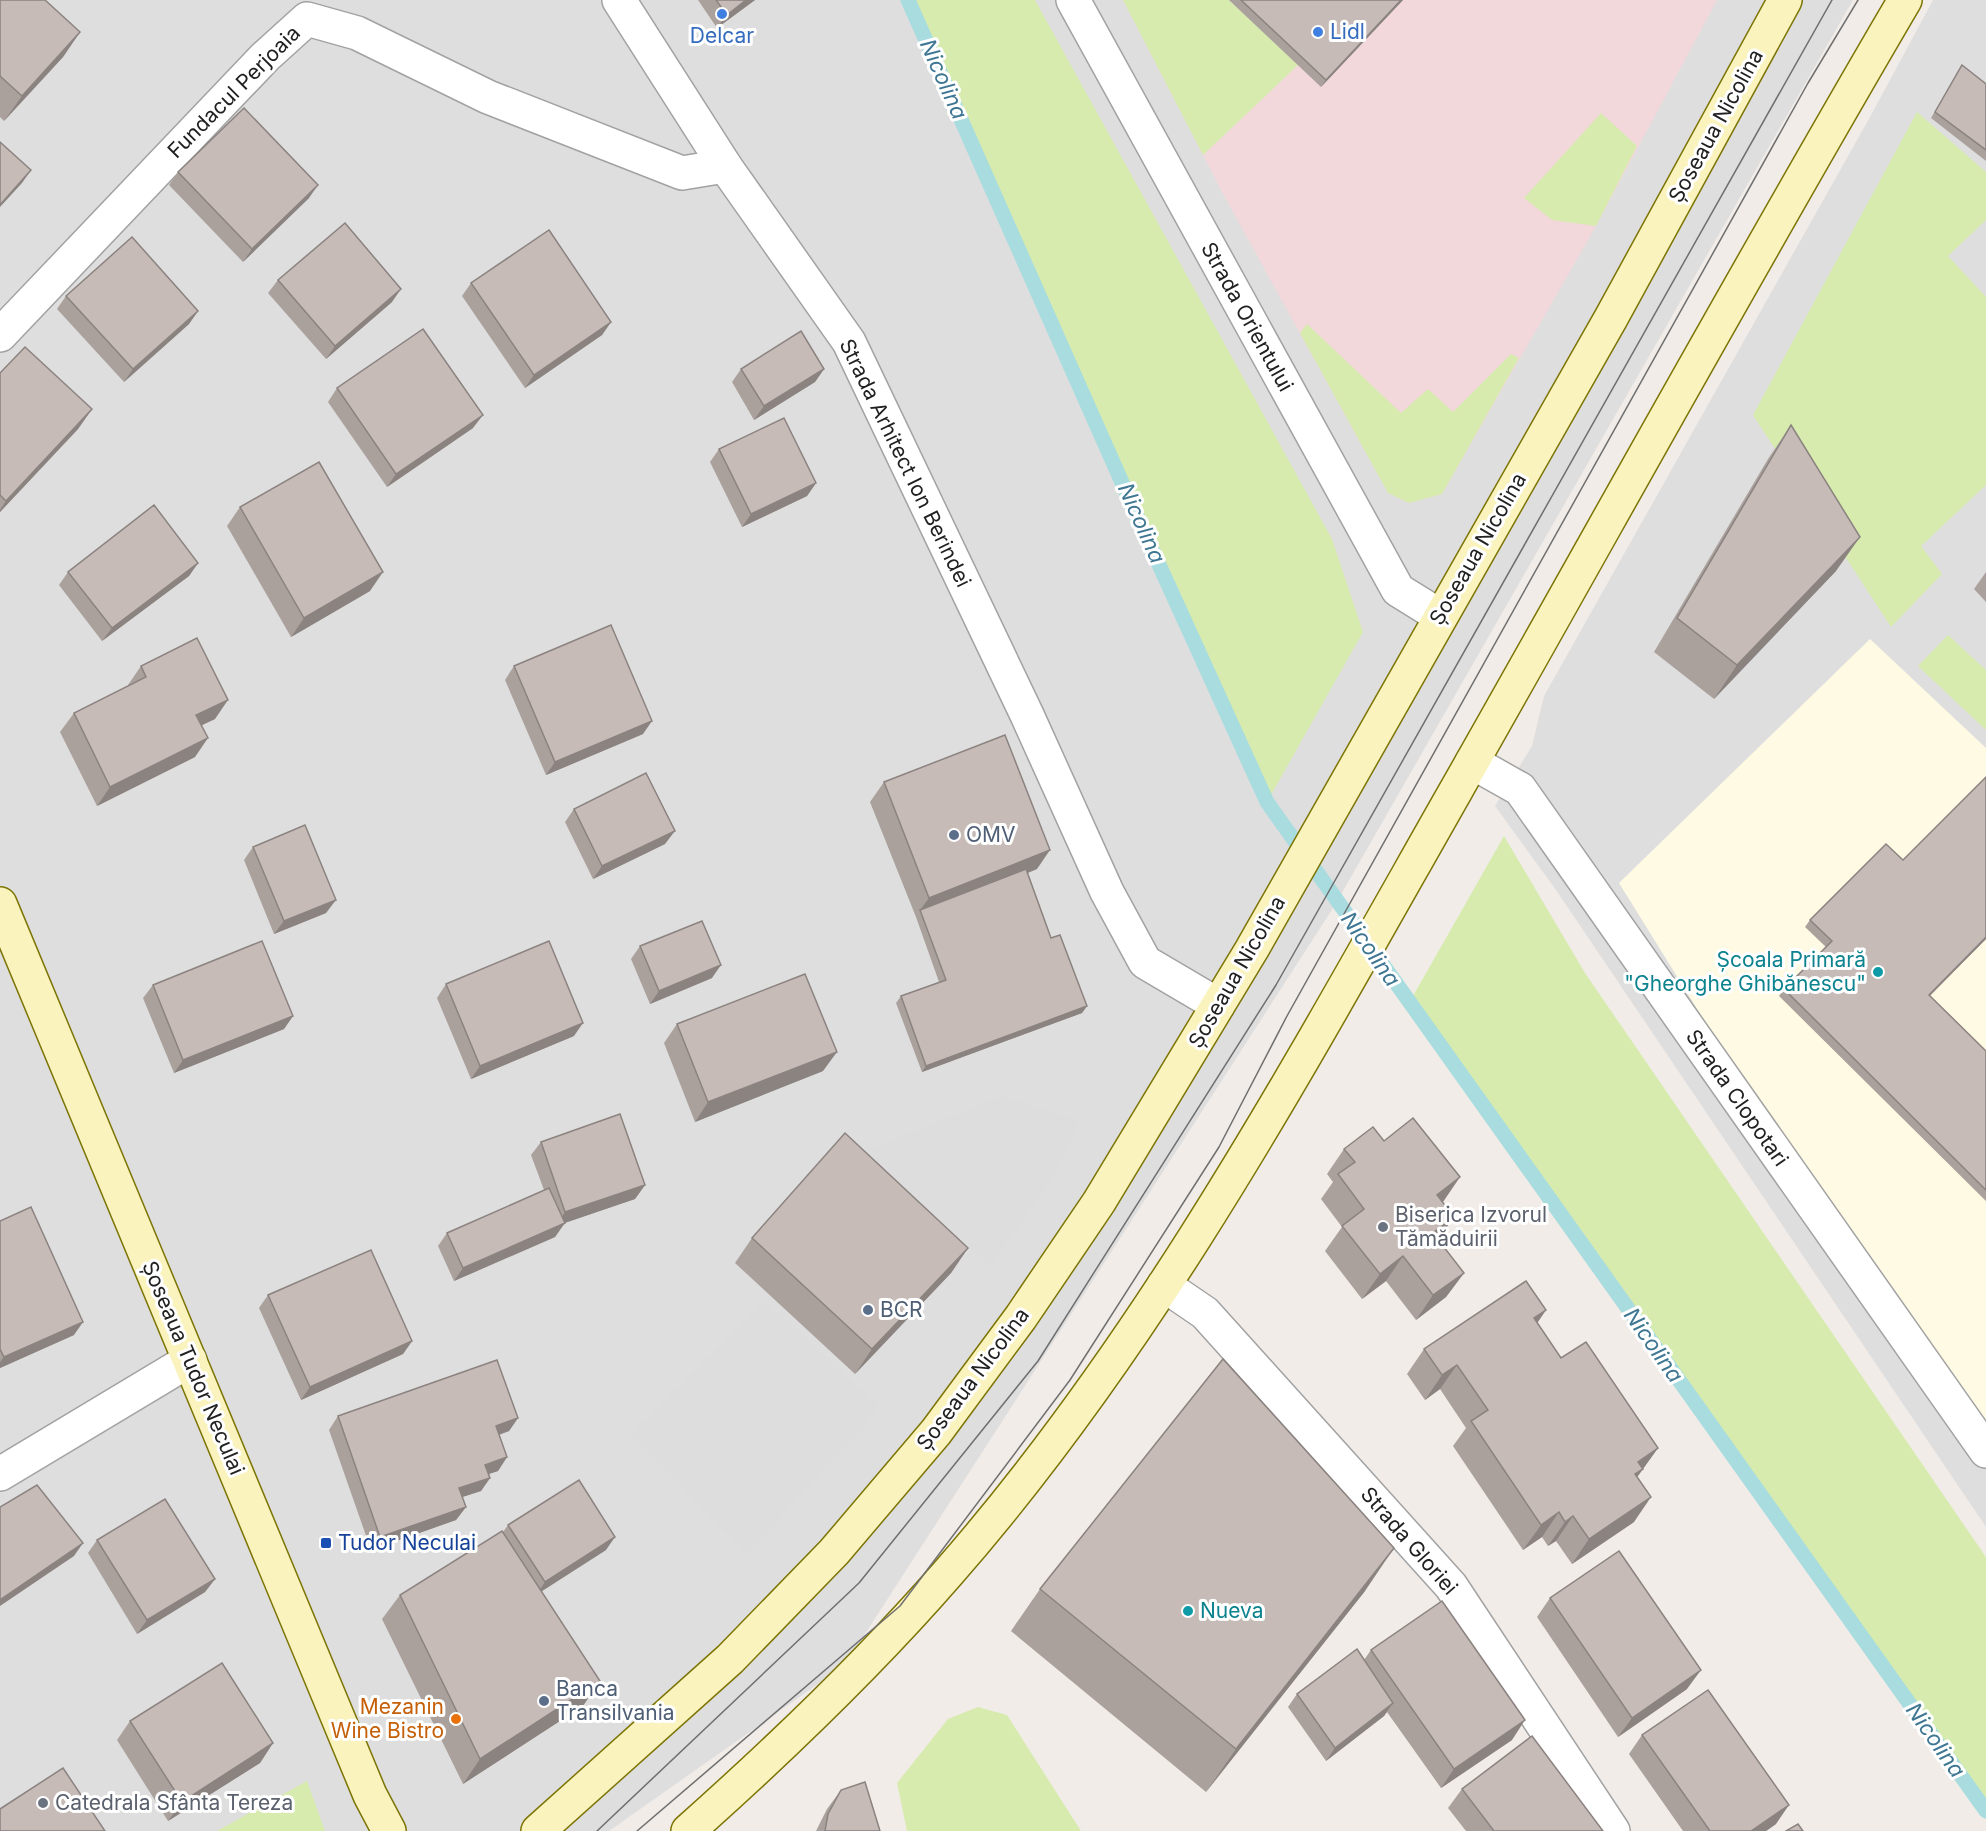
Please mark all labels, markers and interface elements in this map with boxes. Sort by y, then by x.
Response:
marker: Delcar [715,7,729,21]
place label: Lidl [1330,19,1365,44]
street label: Fundacul Perjoaia [162,20,305,163]
place label: Delcar [690,23,754,48]
marker: Lidl [1311,25,1325,39]
water label: Nicolina [915,35,973,123]
street label: Șoseaua Nicolina [1663,45,1768,207]
street label: Strada Orientului [1196,238,1299,396]
street label: Strada Arhitect Ion Berindei [834,335,977,591]
street label: Șoseaua Nicolina [1424,468,1531,629]
water label: Nicolina [1113,479,1171,567]
place label: OMV [966,822,1016,847]
marker: OMV [947,828,961,842]
street label: Șoseaua Nicolina [1183,891,1290,1052]
water label: Nicolina [1336,907,1406,991]
place label: Școala Primară "Gheorghe Ghibănescu" [1624,947,1866,996]
marker: Școala Primară "Gheorghe Ghibănescu" [1871,965,1885,979]
street label: Strada Clopotari [1681,1025,1794,1171]
place label: Biserica Izvorul Tămăduirii [1395,1202,1547,1251]
marker: Biserica Izvorul Tămăduirii [1376,1220,1390,1234]
street label: Șoseaua Tudor Neculai [137,1257,250,1478]
place label: BCR [880,1297,923,1322]
marker: BCR [861,1303,875,1317]
street label: Șoseaua Nicolina [911,1303,1034,1455]
water label: Nicolina [1619,1303,1689,1387]
street label: Strada Gloriei [1356,1482,1463,1600]
place label: Tudor Neculai [338,1530,476,1555]
marker: Tudor Neculai [319,1536,333,1550]
place label: Nueva [1200,1598,1264,1623]
marker: Nueva [1181,1604,1195,1618]
place label: Banca Transilvania [556,1676,675,1725]
place label: Mezanin Wine Bistro [331,1694,444,1743]
marker: Banca Transilvania [537,1694,551,1708]
water label: Nicolina [1901,1698,1971,1782]
marker: Mezanin Wine Bistro [449,1712,463,1726]
place label: Catedrala Sfânta Tereza [55,1790,293,1815]
marker: Catedrala Sfânta Tereza [36,1796,50,1810]

